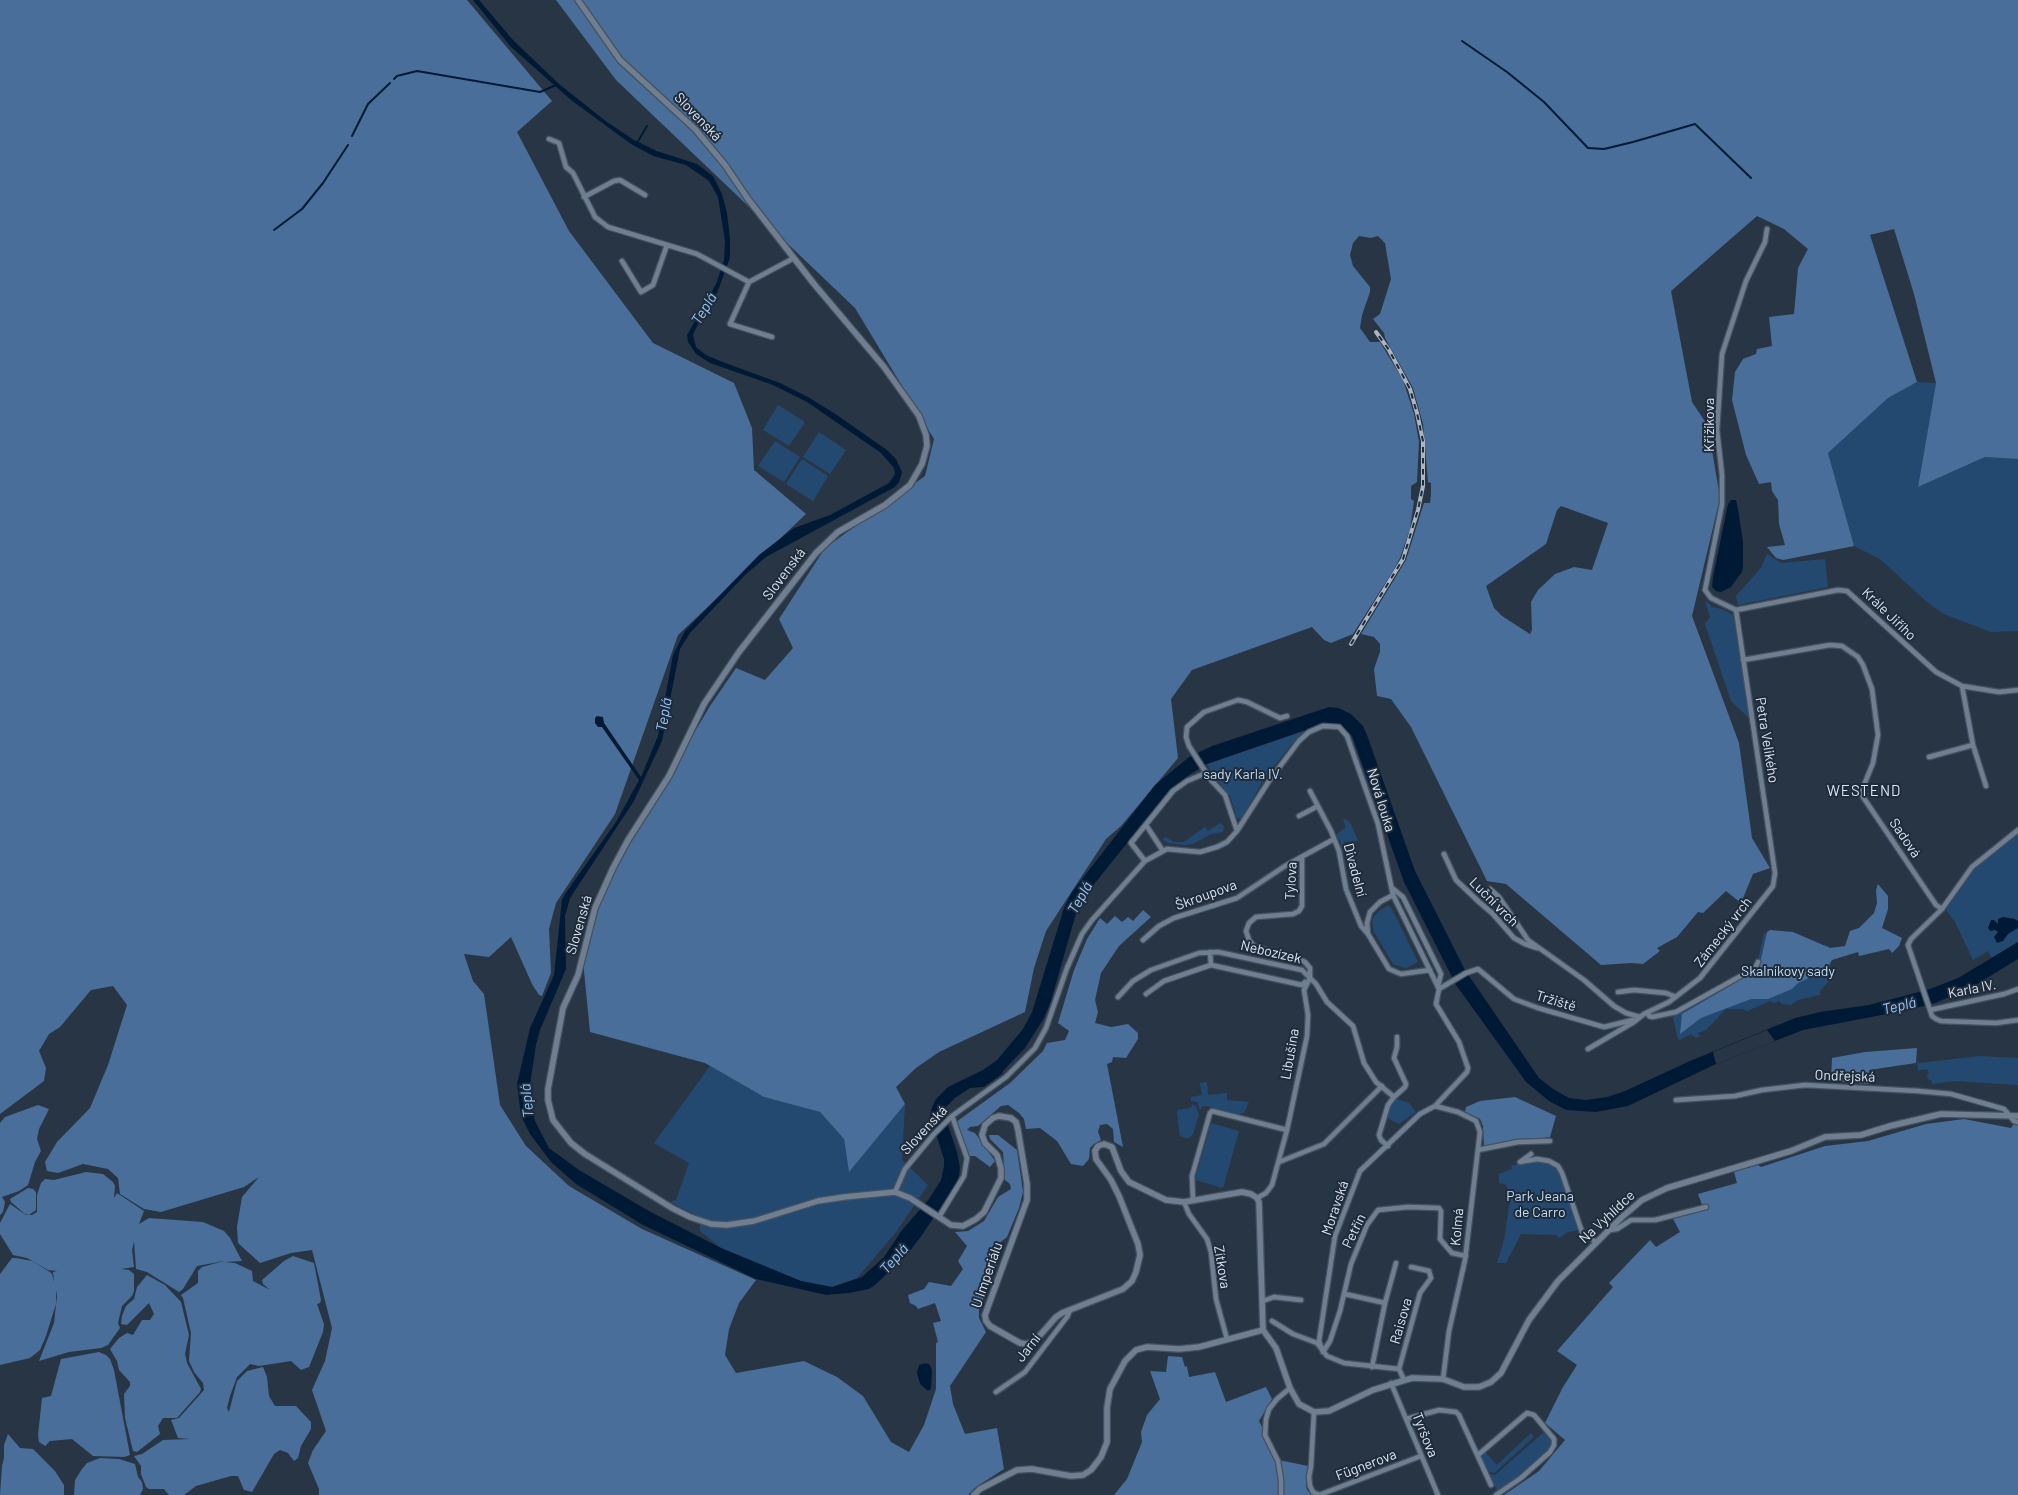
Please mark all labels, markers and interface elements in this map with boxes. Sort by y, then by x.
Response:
street label: Slovenská [671,89,725,145]
water label: Teplá [688,290,720,328]
street label: Křižíkova [1701,398,1717,452]
street label: Slovenská [759,545,809,603]
street label: Krále Jiřího [1858,584,1920,644]
street label: Petra Velikého [1752,696,1782,784]
water label: Teplá [652,697,676,733]
park label: sady Karla IV. [1203,766,1283,782]
street label: Nová louka [1363,766,1399,834]
district label: WESTEND [1826,782,1902,800]
street label: Sadová [1886,815,1924,861]
street label: Divadelní [1340,841,1370,899]
street label: Tylova [1282,862,1300,900]
street label: Luční vrch [1466,874,1522,930]
street label: Škroupova [1173,876,1239,914]
water label: Teplá [1064,879,1096,917]
street label: Slovenská [563,893,595,957]
street label: Zámecký vrch [1691,894,1755,970]
street label: Nebozízek [1239,937,1303,967]
park label: Skalníkovy sady [1741,963,1835,979]
street label: Karla IV. [1946,976,1998,1002]
street label: Tržiště [1534,987,1578,1015]
water label: Teplá [1881,993,1917,1019]
street label: Libušina [1277,1027,1303,1081]
street label: Ondřejská [1814,1067,1876,1085]
water label: Teplá [516,1083,538,1119]
street label: Slovenská [897,1102,951,1158]
street label: Moravská [1318,1178,1352,1238]
street label: Na Vyhlídce [1576,1187,1638,1247]
park label: Park Jeana de Carro [1506,1188,1574,1220]
street label: Kolmá [1447,1207,1467,1247]
street label: Petřín [1339,1211,1369,1251]
water label: Teplá [876,1240,912,1278]
street label: U Imperiálu [968,1240,1006,1310]
street label: Zítkova [1210,1244,1234,1290]
street label: Raisova [1386,1296,1416,1346]
street label: Jarní [1012,1331,1044,1365]
street label: Tyršova [1408,1410,1442,1460]
street label: Fügnerova [1333,1446,1399,1484]

